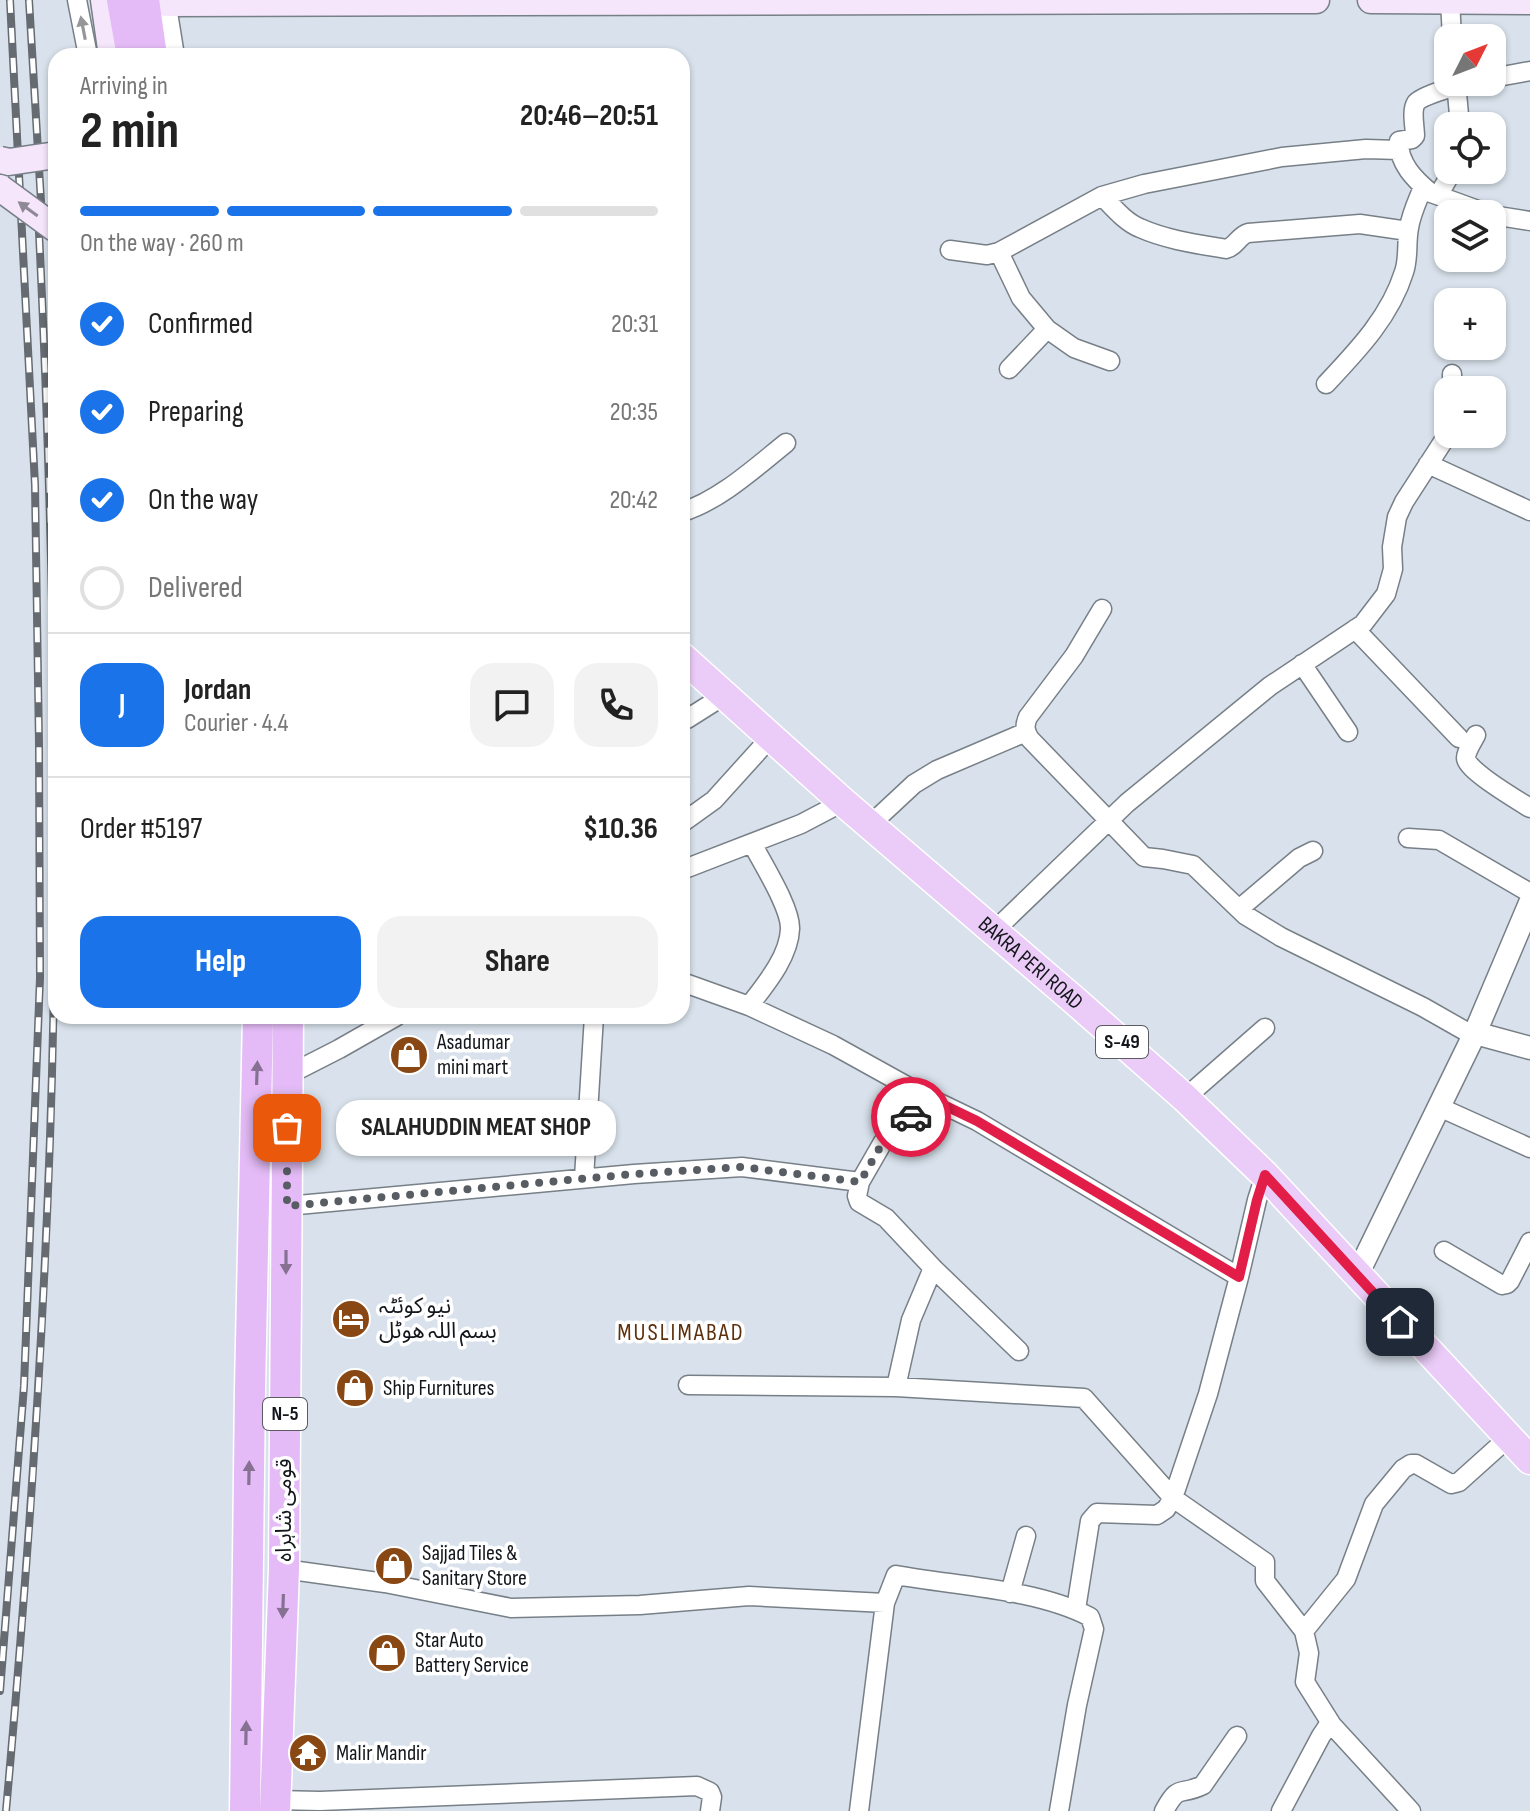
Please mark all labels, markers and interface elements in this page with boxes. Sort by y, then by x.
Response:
one-way arrow [76,15,88,40]
north arrow [1434,24,1506,96]
map controls [1434,24,1506,448]
text: Arriving in [80,71,168,102]
text: 20:46–20:51 [520,98,658,134]
text: 2 min [80,100,179,163]
button: locate [1434,112,1506,184]
button: layers [1434,200,1506,272]
one-way arrow [17,201,39,217]
text: On the way · 260 m [80,228,244,259]
button: + [1434,288,1506,360]
icon: check [80,302,124,346]
text: Confirmed [148,306,253,342]
text: 20:31 [611,309,658,340]
button: − [1434,376,1506,448]
icon: check [80,390,124,434]
text: Preparing [148,394,244,430]
text: 20:35 [610,397,658,428]
icon: check [80,478,124,522]
text: On the way [148,482,258,518]
text: 20:42 [609,485,658,516]
text: Delivered [148,570,243,606]
button: chat [470,663,554,747]
button: phone [574,663,658,747]
text: Jordan [184,672,251,708]
text: J [119,687,125,723]
text: Courier · 4.4 [184,708,288,739]
text: Order #5197 [80,811,202,847]
text: $10.36 [583,811,658,847]
street label: BAKRA PERI ROAD [973,911,1089,1015]
button: Help [80,916,361,1008]
button: Share [377,916,658,1008]
road number: S-49 [1096,1026,1148,1058]
place label: Asadumar mini mart [436,1029,510,1081]
shop icon: Asadumar mini mart [388,1034,430,1076]
one-way arrow [250,1060,263,1085]
courier [871,1077,951,1157]
pin [253,1094,321,1162]
icon: car [889,1095,933,1139]
callout: SALAHUDDIN MEAT SHOP [335,1100,615,1156]
icon: bag [265,1106,309,1150]
text: SALAHUDDIN MEAT SHOP [361,1112,591,1143]
one-way arrow [280,1250,292,1275]
pin [1366,1288,1434,1356]
place label: نیو کوئٹہ بسم اللہ ھوٹل [379,1293,497,1347]
hotel icon: نیو کوئٹہ بسم اللہ ھوٹل [330,1298,372,1340]
icon: home [1378,1300,1422,1344]
district label: MUSLIMABAD [617,1318,745,1347]
shop icon: Ship Furnitures [334,1367,376,1409]
place label: Ship Furnitures [383,1375,495,1402]
road number: N-5 [263,1398,307,1430]
street label: قومی شاہراہ [271,1458,298,1562]
one-way arrow [243,1460,255,1485]
place label: Sajjad Tiles & Sanitary Store [422,1540,527,1592]
shop icon: Sajjad Tiles & Sanitary Store [373,1545,415,1587]
one-way arrow [276,1594,289,1619]
place label: Star Auto Battery Service [415,1627,529,1679]
shop icon: Star Auto Battery Service [366,1632,408,1674]
one-way arrow [240,1720,252,1745]
temple icon: Malir Mandir [287,1732,329,1774]
place label: Malir Mandir [336,1740,427,1767]

